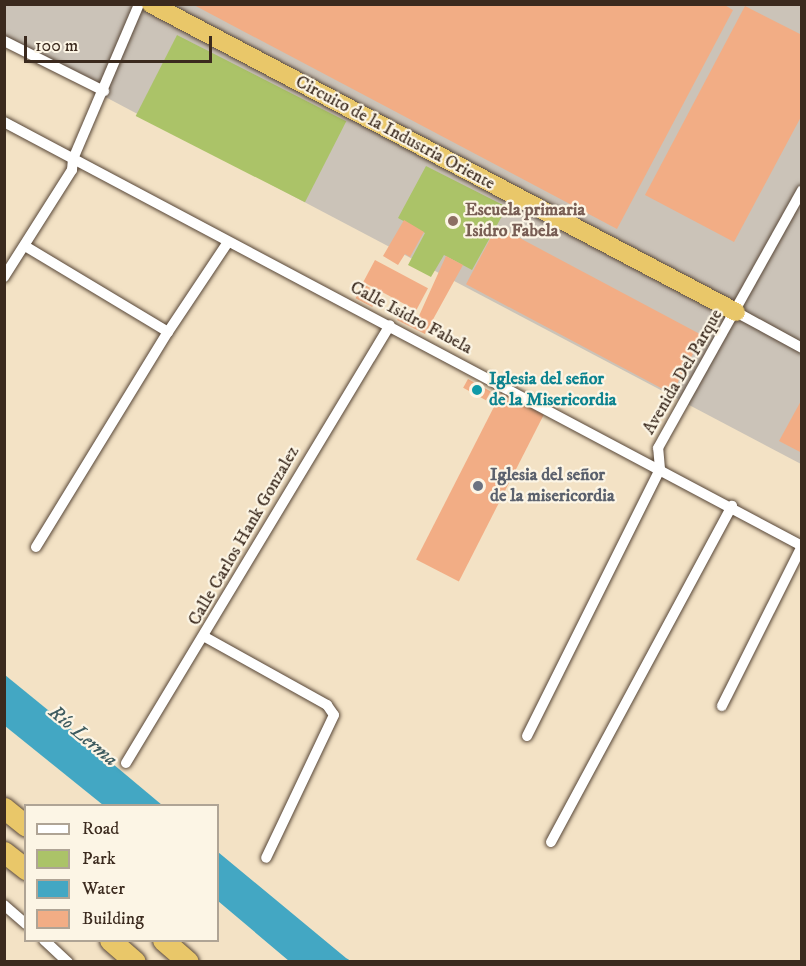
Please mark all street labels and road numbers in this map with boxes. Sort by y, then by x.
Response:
street label: Circuito de la Industria Oriente [292,71,498,195]
street label: Calle Isidro Fabela [346,277,476,359]
street label: Avenida Del Parque [638,306,728,438]
street label: Calle Carlos Hank Gonzalez [184,442,304,630]

